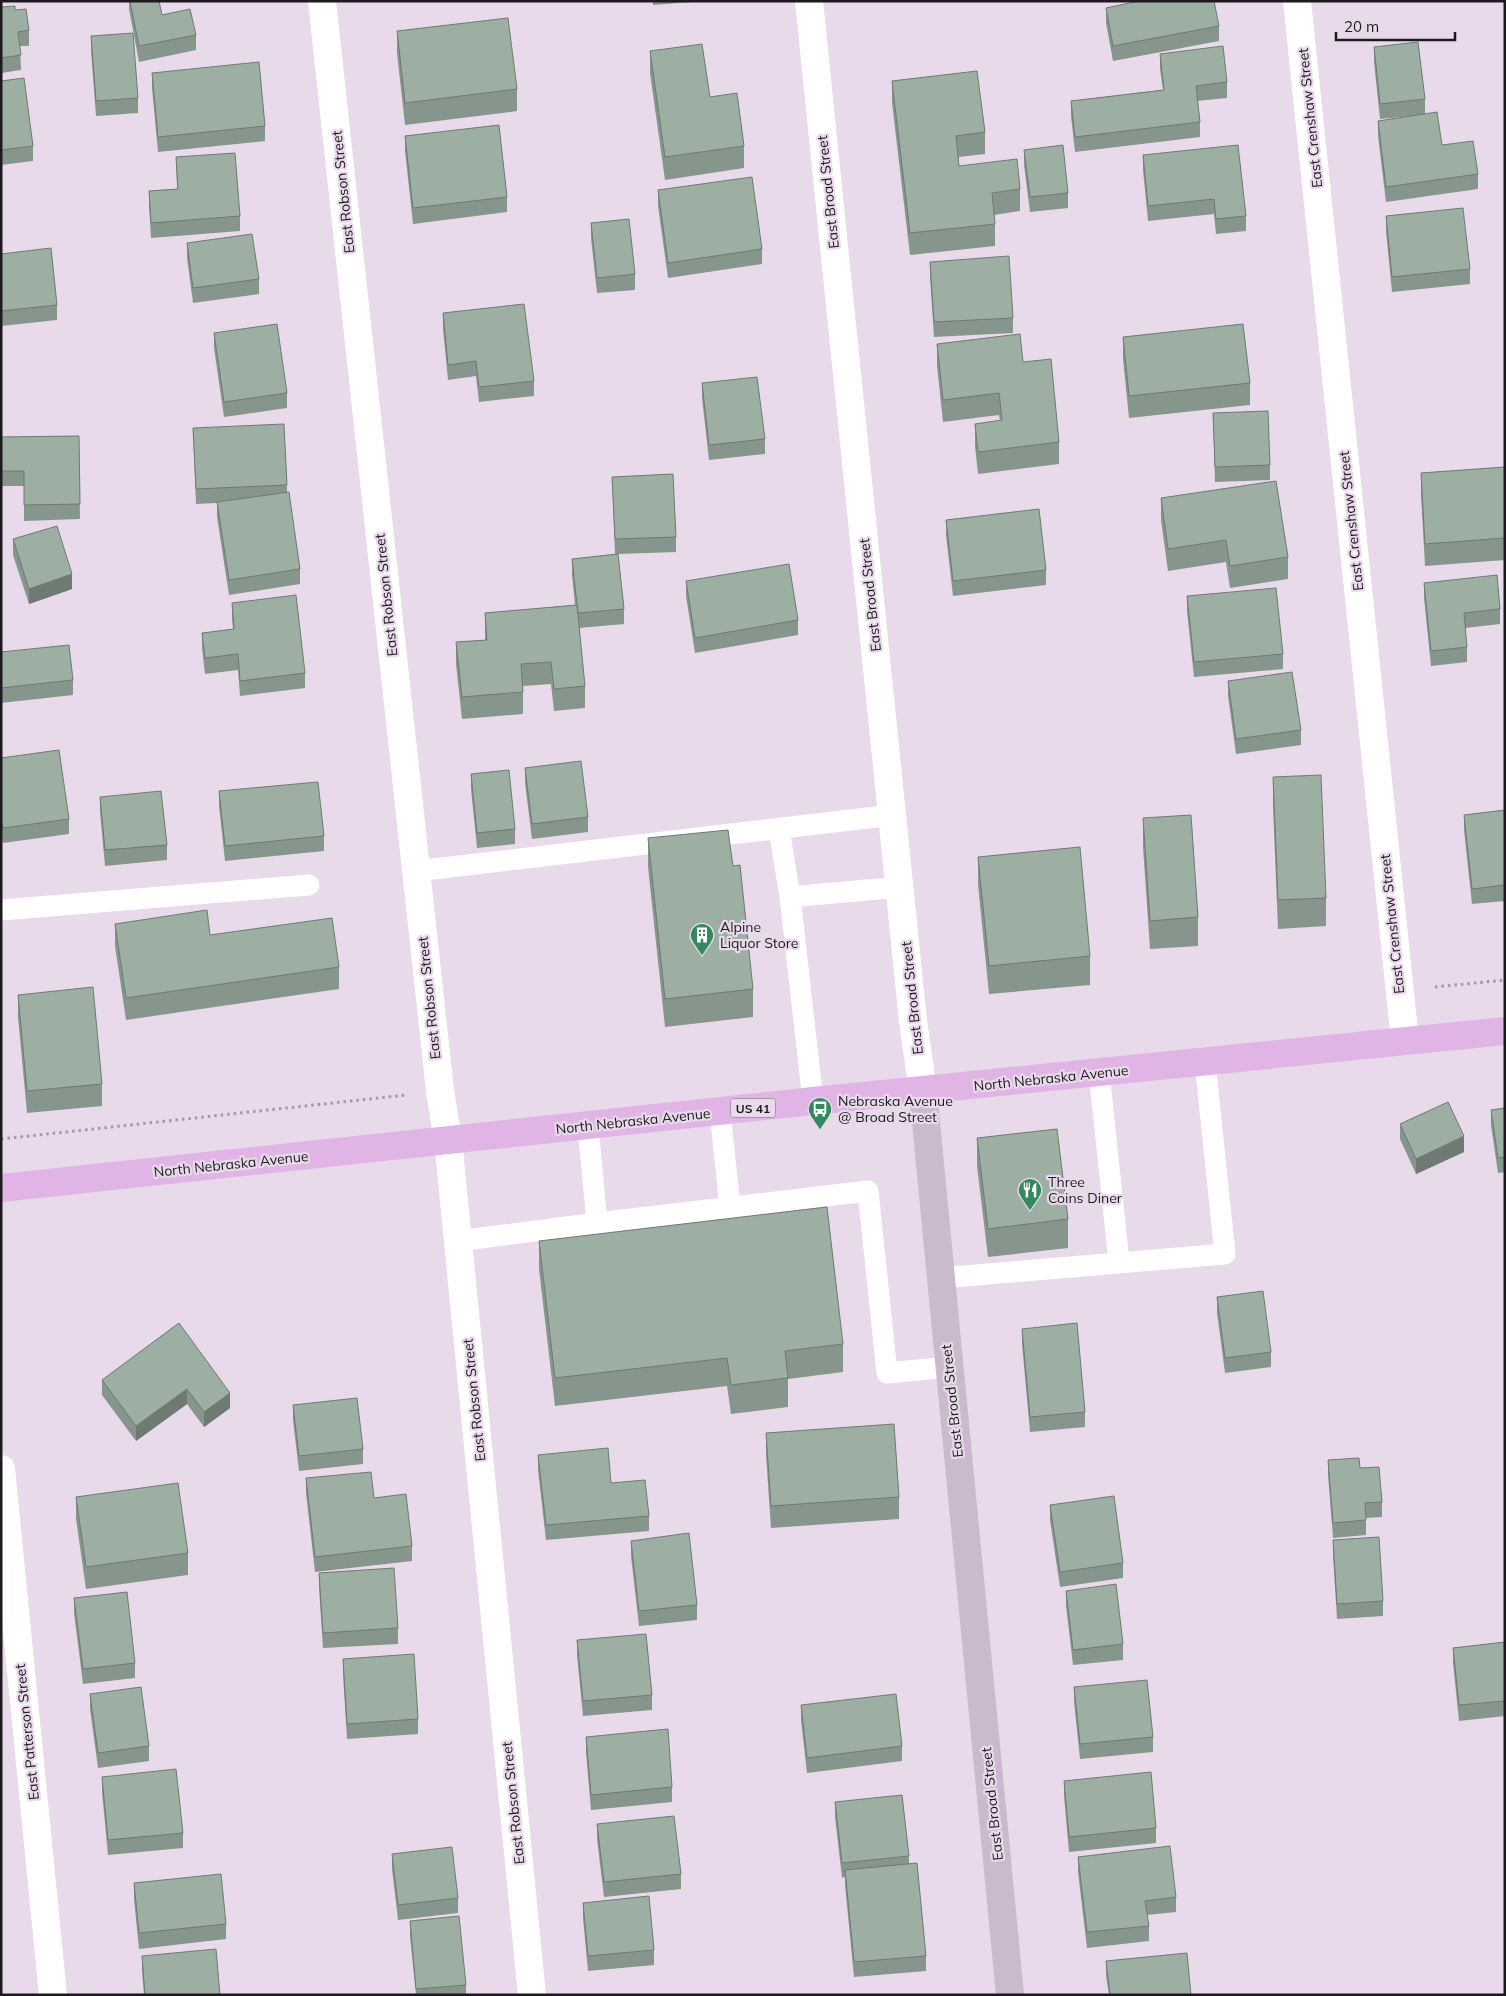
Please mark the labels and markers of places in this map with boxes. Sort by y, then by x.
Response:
place label: Alpine Liquor Store [720,918,798,952]
building icon: Alpine Liquor Store [689,922,715,956]
place label: Nebraska Avenue @ Broad Street [838,1092,953,1126]
bus stop icon: Nebraska Avenue @ Broad Street [807,1096,833,1130]
place label: Three Coins Diner [1048,1173,1123,1207]
restaurant icon: Three Coins Diner [1017,1177,1043,1211]

